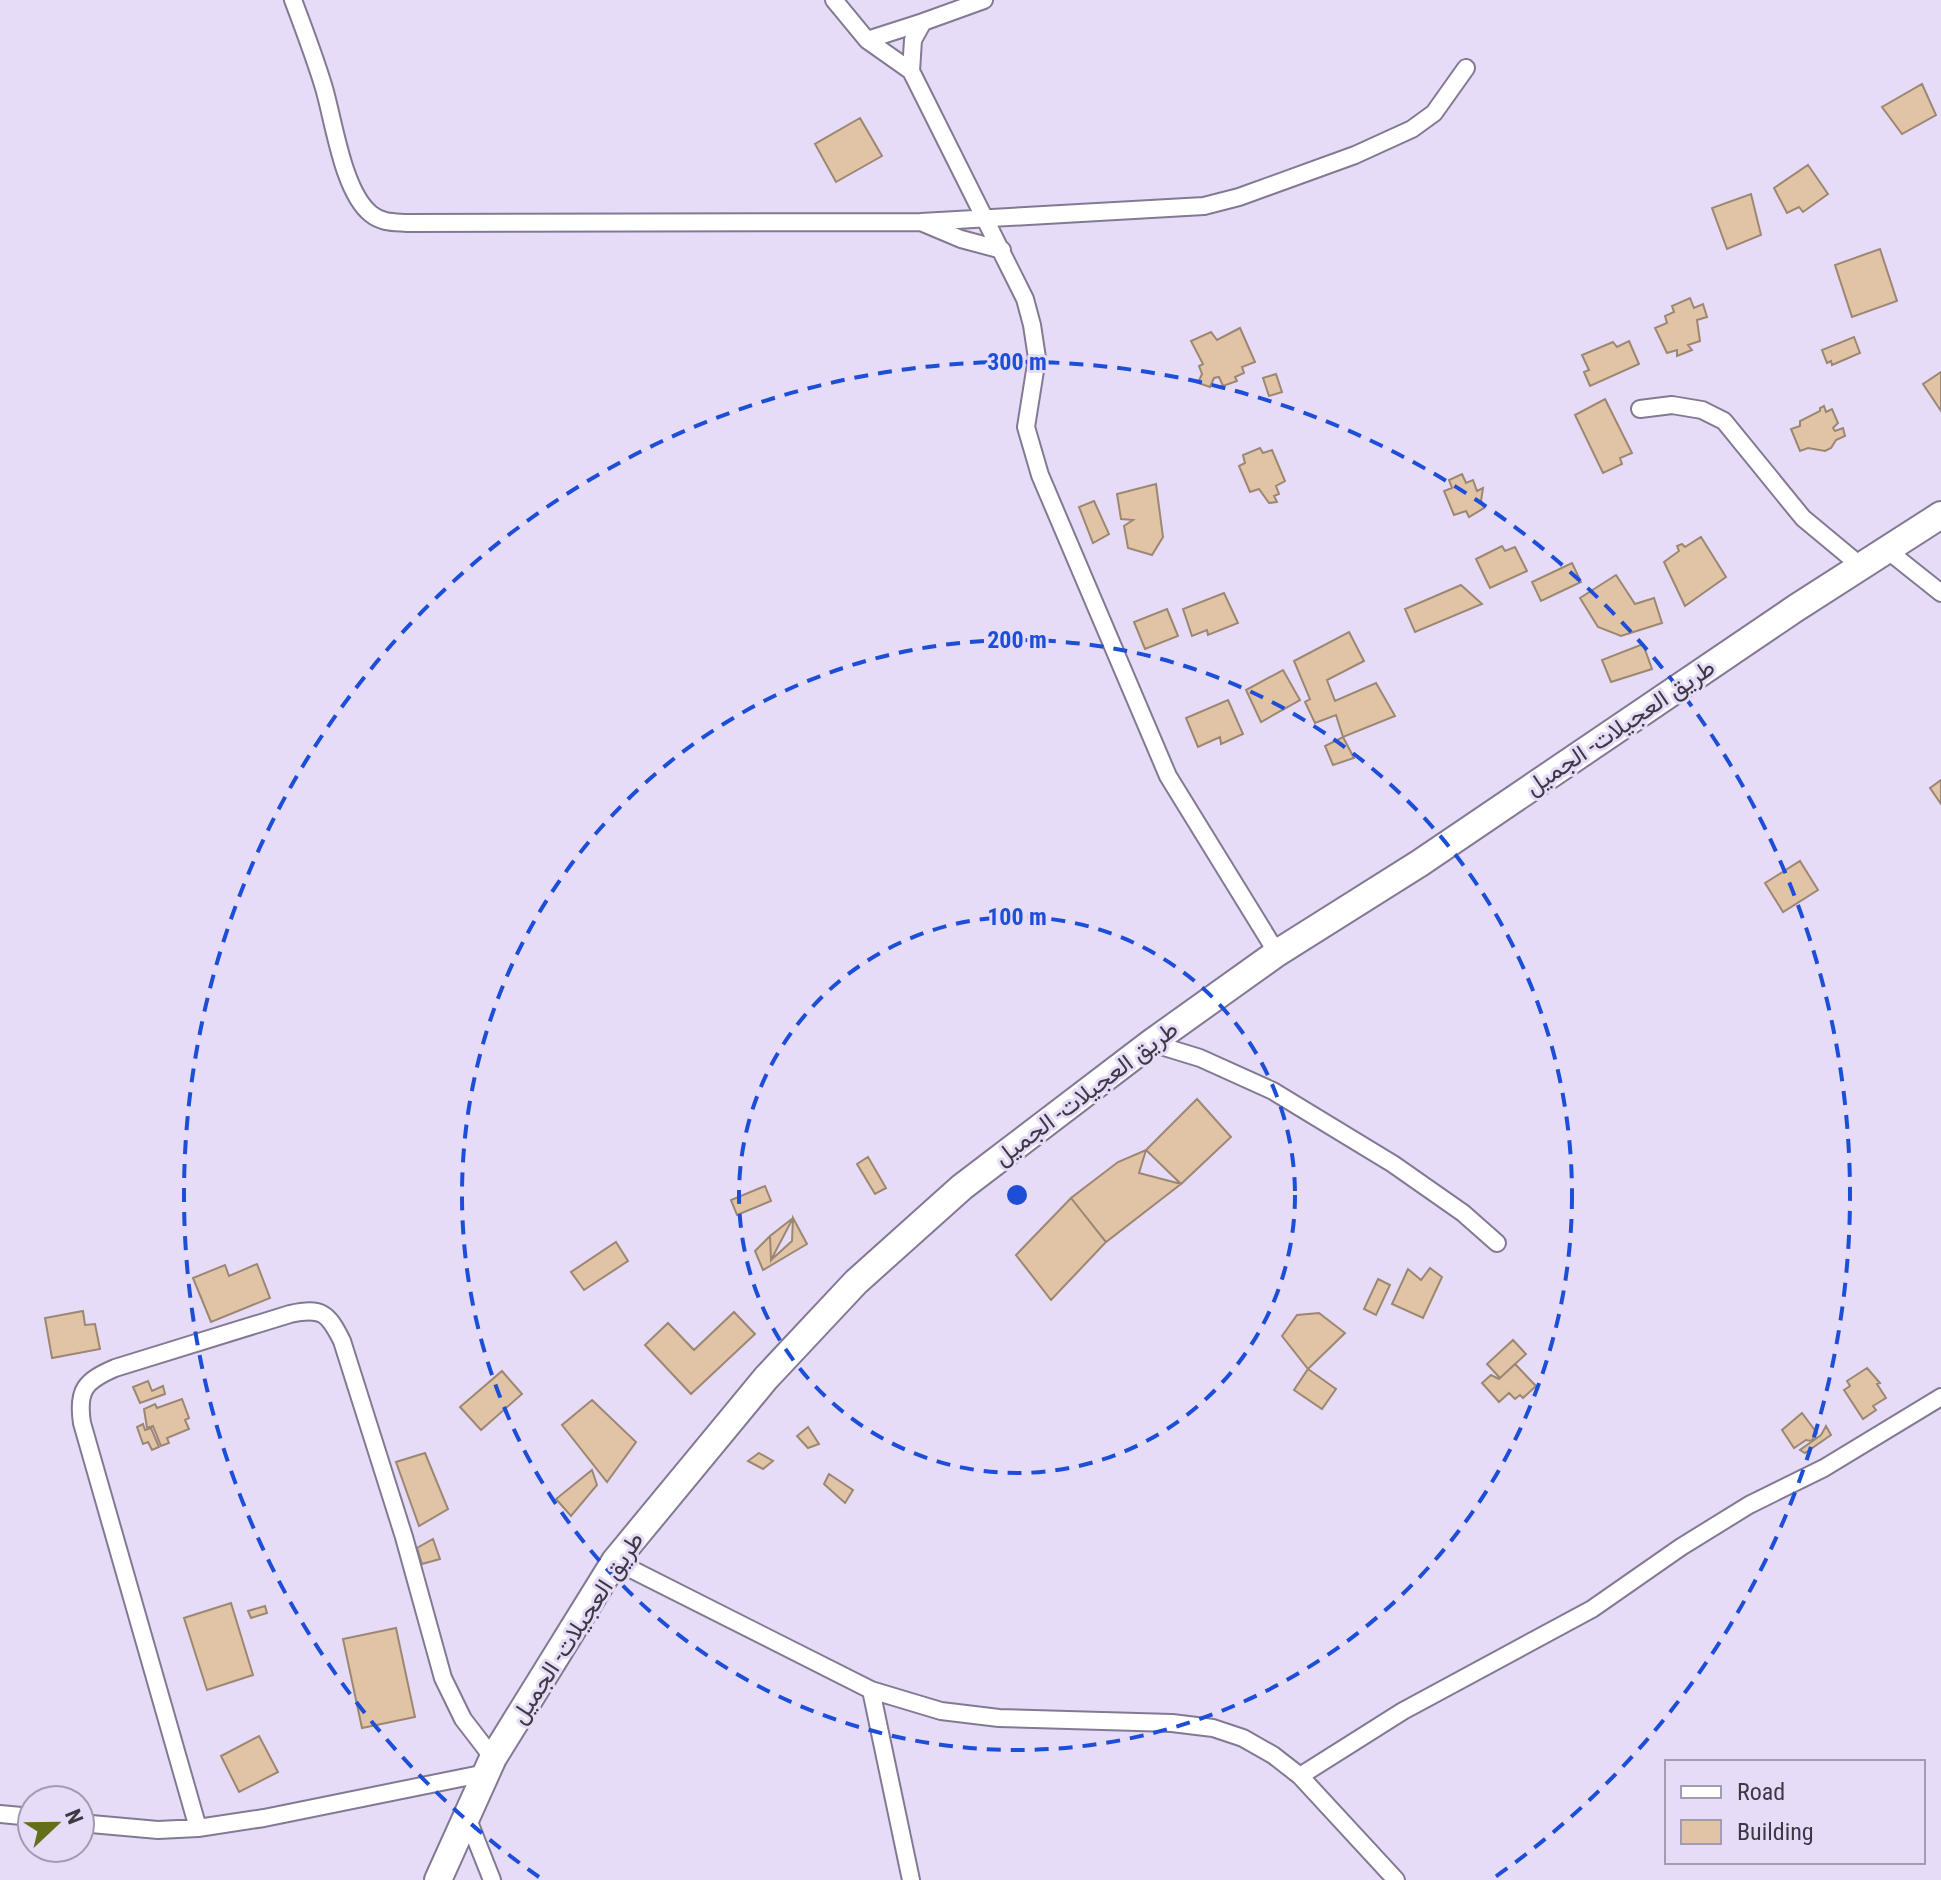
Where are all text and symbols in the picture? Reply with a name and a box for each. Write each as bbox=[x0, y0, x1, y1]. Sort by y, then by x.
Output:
text: 300 m bbox=[987, 348, 1047, 376]
text: 200 m bbox=[987, 626, 1047, 654]
street label: طريق العجيلات- الجميل bbox=[1520, 653, 1721, 802]
text: 100 m bbox=[987, 903, 1047, 931]
street label: طريق العجيلات- الجميل bbox=[989, 1015, 1184, 1172]
centre of rings bbox=[1003, 1181, 1031, 1209]
street label: طريق العجيلات- الجميل bbox=[505, 1527, 650, 1730]
legend bbox=[1665, 1760, 1925, 1864]
text: Road bbox=[1737, 1778, 1785, 1806]
north arrow bbox=[16, 1784, 96, 1864]
text: N bbox=[60, 1806, 88, 1828]
text: Building bbox=[1737, 1818, 1814, 1846]

